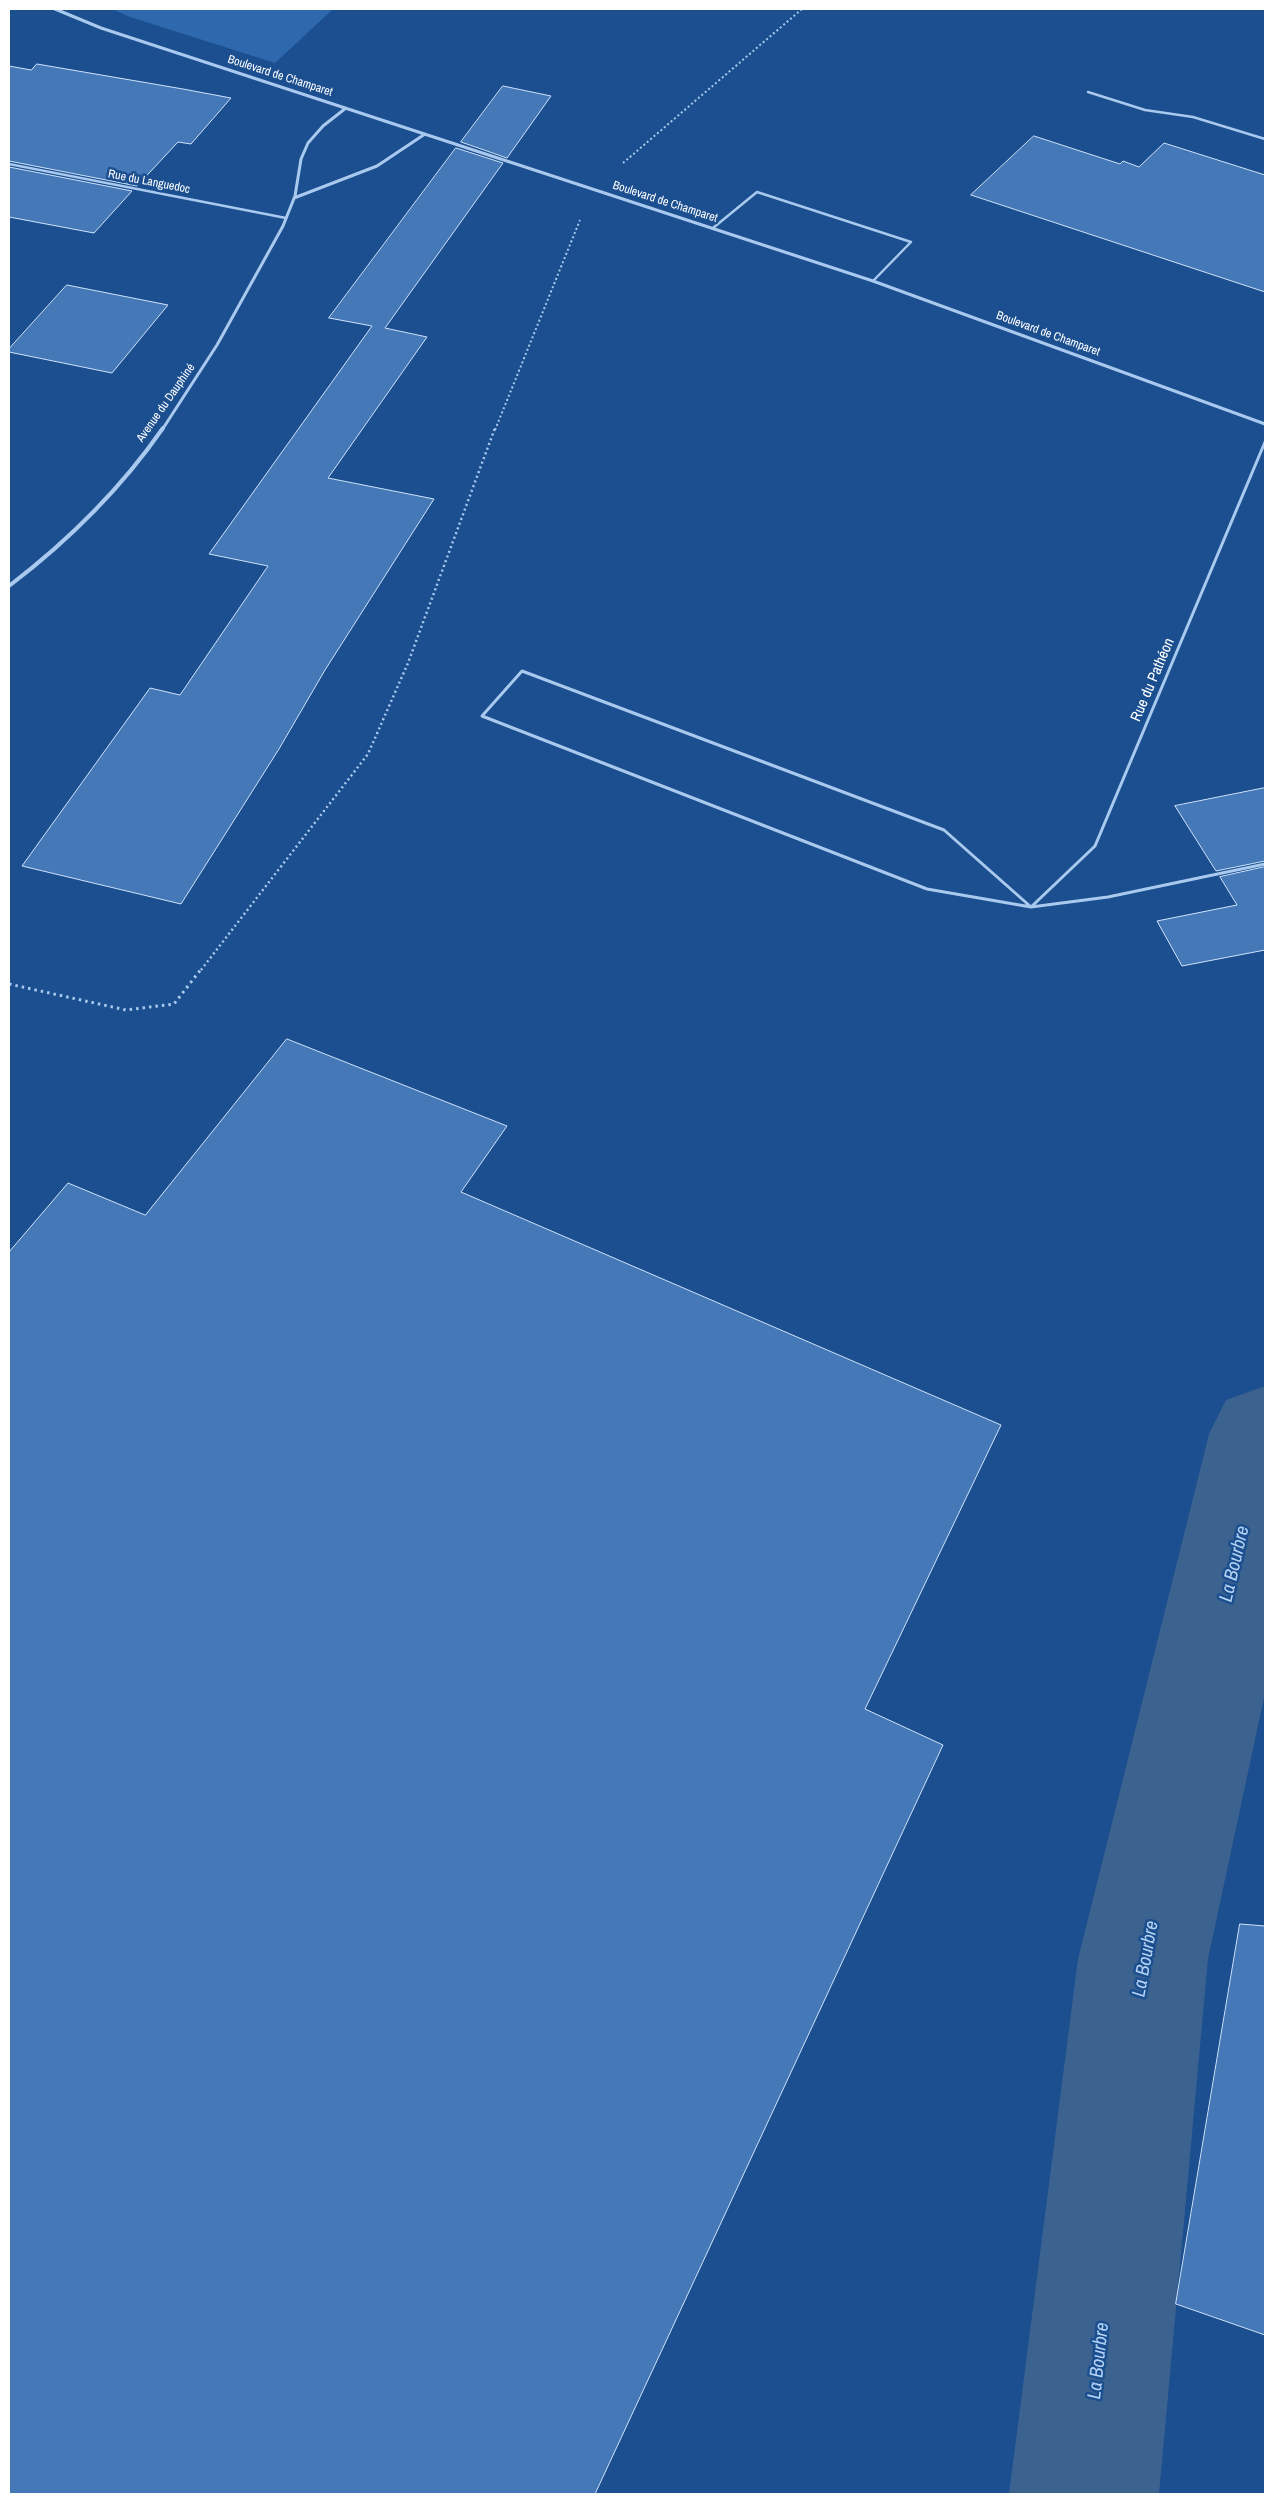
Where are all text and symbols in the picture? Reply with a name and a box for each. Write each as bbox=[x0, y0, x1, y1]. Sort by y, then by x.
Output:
street label: Boulevard de Champaret bbox=[226, 52, 334, 100]
street label: Rue du Languedoc bbox=[107, 167, 191, 197]
street label: Boulevard de Champaret bbox=[611, 178, 719, 226]
street label: Boulevard de Champaret bbox=[994, 309, 1102, 359]
street label: Avenue du Dauphiné bbox=[134, 361, 198, 445]
street label: Rue du Pathéon bbox=[1127, 636, 1179, 724]
water label: La Bourbre bbox=[1215, 1524, 1255, 1604]
water label: La Bourbre bbox=[1128, 1919, 1164, 1999]
water label: La Bourbre bbox=[1084, 2321, 1114, 2401]

